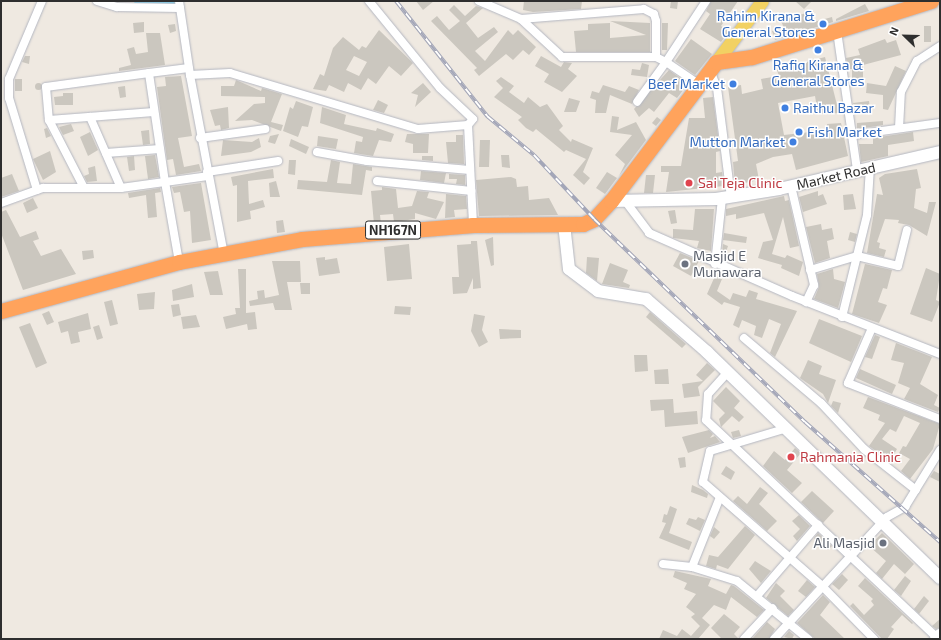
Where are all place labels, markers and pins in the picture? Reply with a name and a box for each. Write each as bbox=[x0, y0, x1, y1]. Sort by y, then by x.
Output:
place label: Rahim Kirana & General Stores bbox=[717, 8, 815, 40]
marker: Rahim Kirana & General Stores bbox=[818, 19, 828, 29]
marker: Rafiq Kirana & General Stores bbox=[813, 45, 823, 55]
place label: Rafiq Kirana & General Stores bbox=[771, 57, 865, 90]
place label: Beef Market bbox=[647, 76, 725, 92]
marker: Beef Market bbox=[728, 79, 738, 89]
place label: Raithu Bazar bbox=[793, 100, 874, 116]
marker: Raithu Bazar bbox=[780, 103, 790, 113]
place label: Fish Market bbox=[807, 124, 882, 140]
marker: Fish Market bbox=[794, 127, 804, 137]
place label: Mutton Market bbox=[690, 134, 785, 150]
marker: Mutton Market bbox=[788, 137, 798, 147]
place label: Sai Teja Clinic bbox=[698, 175, 783, 191]
marker: Sai Teja Clinic bbox=[683, 177, 695, 189]
place label: Masjid E Munawara bbox=[693, 248, 762, 280]
marker: Masjid E Munawara bbox=[680, 259, 690, 269]
place label: Rahmania Clinic bbox=[800, 449, 901, 465]
marker: Rahmania Clinic bbox=[785, 451, 797, 463]
place label: Ali Masjid bbox=[813, 535, 875, 551]
marker: Ali Masjid bbox=[878, 538, 888, 548]

